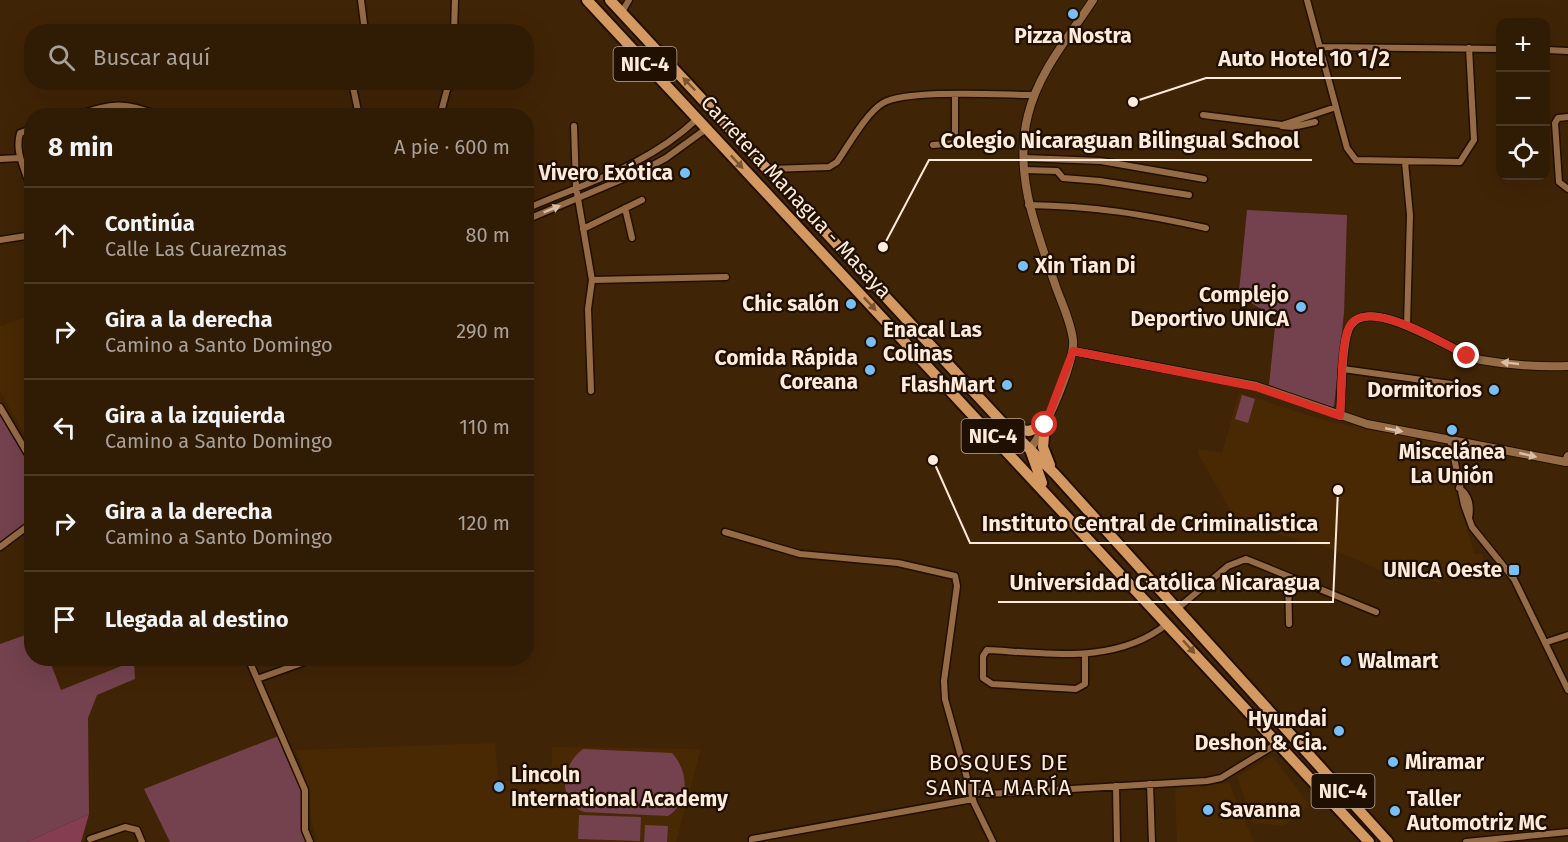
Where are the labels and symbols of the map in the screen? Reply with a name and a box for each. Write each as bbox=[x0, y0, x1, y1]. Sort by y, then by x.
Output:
marker: Pizza Nostra bbox=[1066, 7, 1080, 21]
place label: Pizza Nostra bbox=[1014, 23, 1132, 49]
callout: Auto Hotel 10 1/2 bbox=[1206, 38, 1401, 78]
text: Auto Hotel 10 1/2 bbox=[1217, 45, 1390, 72]
road number: NIC-4 bbox=[614, 47, 676, 81]
one-way arrow bbox=[682, 77, 696, 92]
street label: Carretera Managua - Masaya bbox=[695, 90, 897, 304]
callout: Colegio Nicaraguan Bilingual School bbox=[929, 120, 1312, 160]
text: Colegio Nicaraguan Bilingual School bbox=[941, 127, 1300, 154]
one-way arrow bbox=[729, 154, 743, 168]
place label: Vivero Exótica bbox=[538, 160, 673, 186]
marker: Vivero Exótica bbox=[678, 166, 692, 180]
one-way arrow bbox=[543, 204, 561, 213]
place label: Xin Tian Di bbox=[1034, 253, 1136, 279]
marker: Xin Tian Di bbox=[1016, 259, 1030, 273]
place label: Complejo Deportivo UNICA bbox=[1130, 282, 1290, 332]
place label: Chic salón bbox=[742, 291, 839, 317]
one-way arrow bbox=[863, 296, 877, 311]
marker: Chic salón bbox=[844, 297, 858, 311]
marker: Complejo Deportivo UNICA bbox=[1294, 300, 1308, 314]
place label: Enacal Las Colinas bbox=[883, 317, 982, 367]
marker: Enacal Las Colinas bbox=[864, 335, 878, 349]
route end bbox=[1453, 342, 1479, 368]
place label: Comida Rápida Coreana bbox=[715, 345, 858, 395]
one-way arrow bbox=[1500, 358, 1519, 368]
marker: Comida Rápida Coreana bbox=[863, 363, 877, 377]
place label: FlashMart bbox=[901, 372, 996, 398]
place label: Dormitorios bbox=[1367, 377, 1482, 403]
marker: FlashMart bbox=[1000, 378, 1014, 392]
marker: Dormitorios bbox=[1487, 383, 1501, 397]
route start bbox=[1031, 411, 1057, 437]
road number: NIC-4 bbox=[962, 419, 1024, 453]
marker: Miscelánea La Unión bbox=[1445, 423, 1459, 437]
one-way arrow bbox=[1385, 426, 1404, 435]
place label: Miscelánea La Unión bbox=[1399, 439, 1505, 489]
one-way arrow bbox=[1518, 451, 1537, 460]
callout: Instituto Central de Criminalistica bbox=[970, 503, 1330, 543]
text: Instituto Central de Criminalistica bbox=[982, 510, 1318, 537]
place label: UNICA Oeste bbox=[1383, 557, 1502, 583]
callout: Universidad Católica Nicaragua bbox=[998, 562, 1333, 602]
marker: UNICA Oeste bbox=[1507, 563, 1521, 577]
text: Universidad Católica Nicaragua bbox=[1010, 569, 1320, 596]
one-way arrow bbox=[1182, 639, 1195, 654]
place label: Walmart bbox=[1358, 648, 1439, 674]
marker: Walmart bbox=[1339, 654, 1353, 668]
place label: Hyundai Deshon & Cia. bbox=[1195, 706, 1327, 756]
marker: Hyundai Deshon & Cia. bbox=[1332, 724, 1346, 738]
district label: BOSQUES DE SANTA MARÍA bbox=[926, 749, 1072, 801]
place label: Miramar bbox=[1405, 749, 1485, 775]
marker: Miramar bbox=[1386, 755, 1400, 769]
place label: Lincoln International Academy bbox=[511, 762, 728, 812]
road number: NIC-4 bbox=[1312, 774, 1374, 808]
marker: Lincoln International Academy bbox=[492, 780, 506, 794]
place label: Taller Automotriz MC bbox=[1406, 786, 1547, 836]
place label: Savanna bbox=[1220, 797, 1301, 823]
marker: Savanna bbox=[1201, 803, 1215, 817]
marker: Taller Automotriz MC bbox=[1388, 804, 1402, 818]

